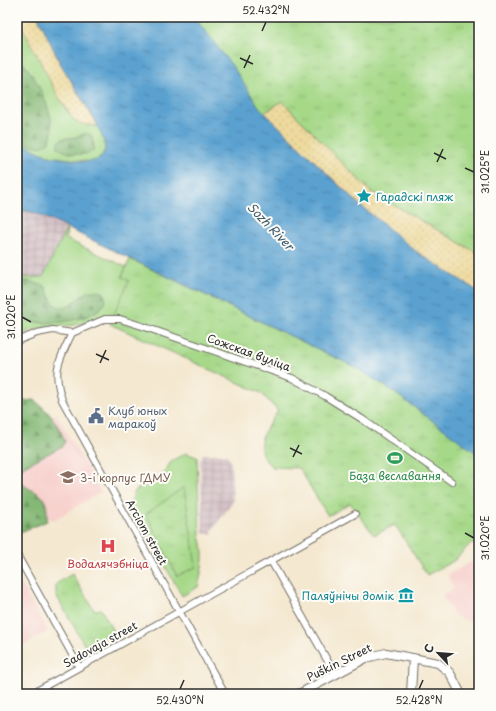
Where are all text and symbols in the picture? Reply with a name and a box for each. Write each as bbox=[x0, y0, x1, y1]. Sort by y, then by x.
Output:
text: 52.432°N bbox=[242, 2, 290, 17]
text: 31.025°E bbox=[477, 150, 492, 194]
place icon: Гарадскі пляж bbox=[355, 187, 373, 205]
place label: Гарадскі пляж bbox=[376, 188, 454, 205]
water label: Sozh River bbox=[244, 198, 299, 255]
text: 31.020°E bbox=[3, 295, 18, 340]
street label: Сожская вуліца bbox=[205, 329, 293, 375]
place label: Клуб юных маракоў bbox=[108, 402, 167, 432]
public building icon: Клуб юных маракоў bbox=[87, 407, 105, 425]
sports icon: База веславання bbox=[386, 449, 404, 467]
place label: База веславання bbox=[349, 467, 441, 484]
school or university icon: 3-і корпус ГДМУ bbox=[59, 468, 77, 486]
place label: 3-і корпус ГДМУ bbox=[80, 469, 171, 486]
street label: Arciom street bbox=[122, 496, 172, 569]
text: 31.020°E bbox=[477, 516, 492, 561]
hospital icon: Водалячэбніца bbox=[99, 537, 117, 555]
place label: Водалячэбніца bbox=[67, 555, 149, 572]
museum icon: Паляўнічы домік bbox=[397, 586, 415, 604]
place label: Паляўнічы домік bbox=[302, 587, 394, 604]
street label: Sadovaja street bbox=[60, 616, 141, 671]
north arrow bbox=[418, 633, 458, 673]
street label: Puškin Street bbox=[304, 639, 375, 685]
text: С bbox=[419, 641, 438, 656]
text: 52.430°N bbox=[156, 692, 204, 707]
text: 52.428°N bbox=[395, 692, 443, 707]

